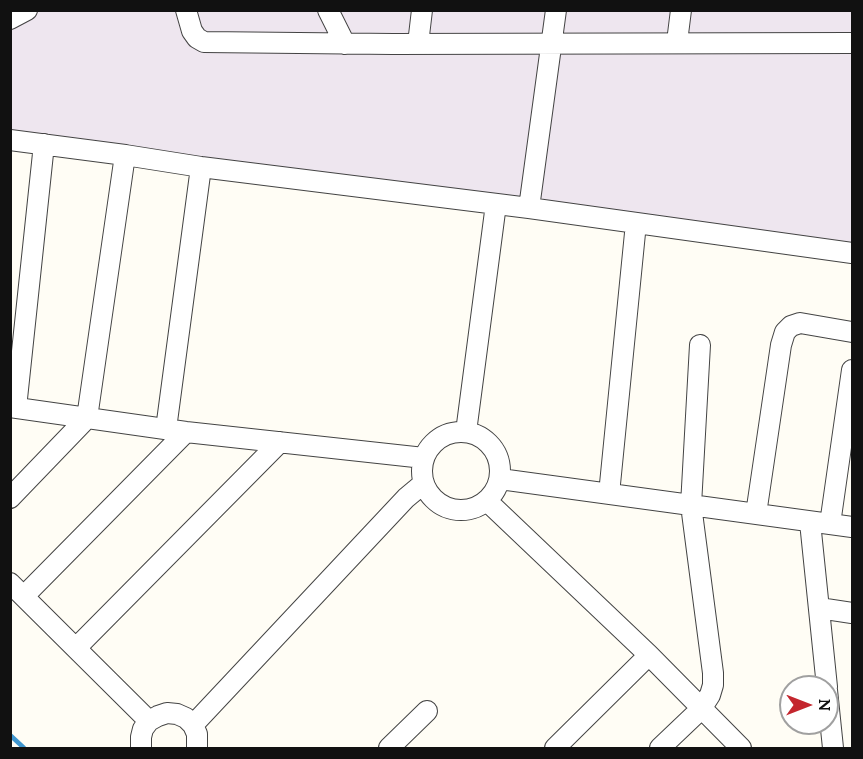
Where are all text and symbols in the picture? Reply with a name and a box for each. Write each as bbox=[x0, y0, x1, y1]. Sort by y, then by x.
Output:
north arrow bbox=[779, 675, 839, 735]
text: N bbox=[815, 699, 835, 711]

